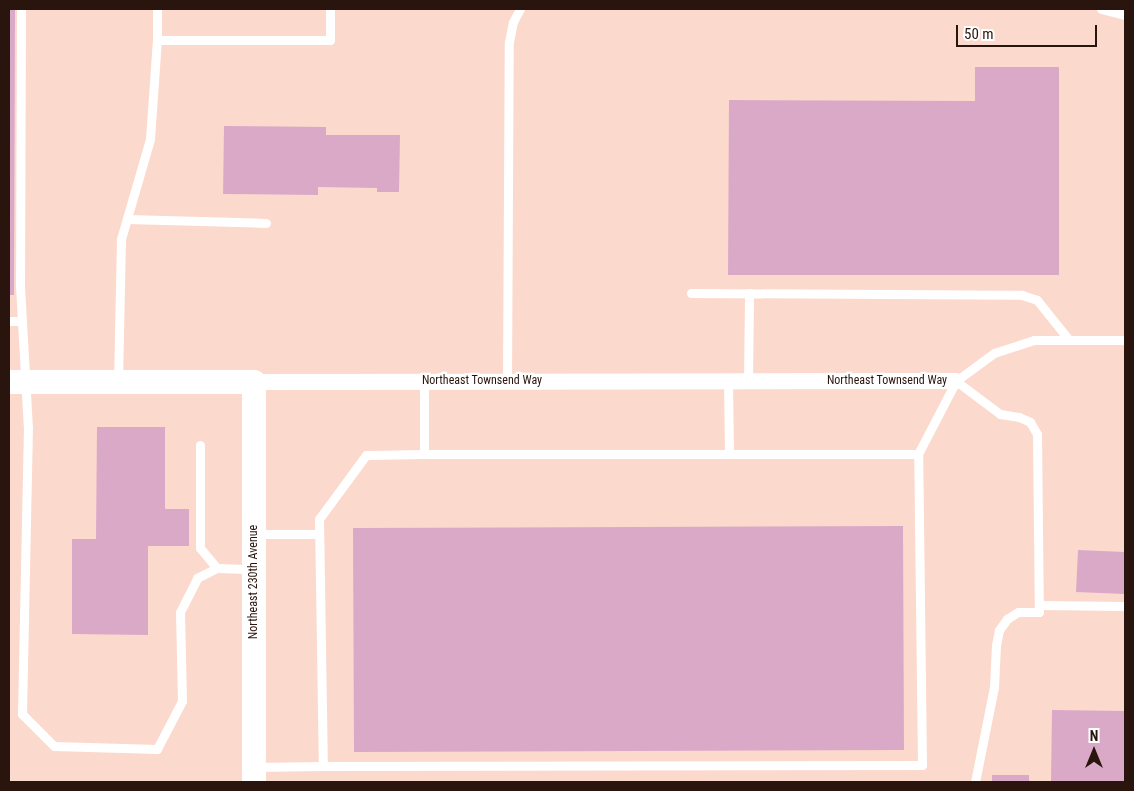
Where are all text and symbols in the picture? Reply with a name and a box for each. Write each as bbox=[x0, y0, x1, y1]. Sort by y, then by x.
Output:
scale bar bbox=[959, 15, 1100, 47]
text: 50 m bbox=[964, 25, 994, 43]
street label: Northeast Townsend Way bbox=[422, 374, 542, 388]
street label: Northeast Townsend Way bbox=[827, 374, 947, 388]
street label: Northeast 230th Avenue bbox=[247, 525, 261, 639]
north arrow bbox=[1069, 726, 1119, 776]
text: N bbox=[1090, 728, 1098, 744]

